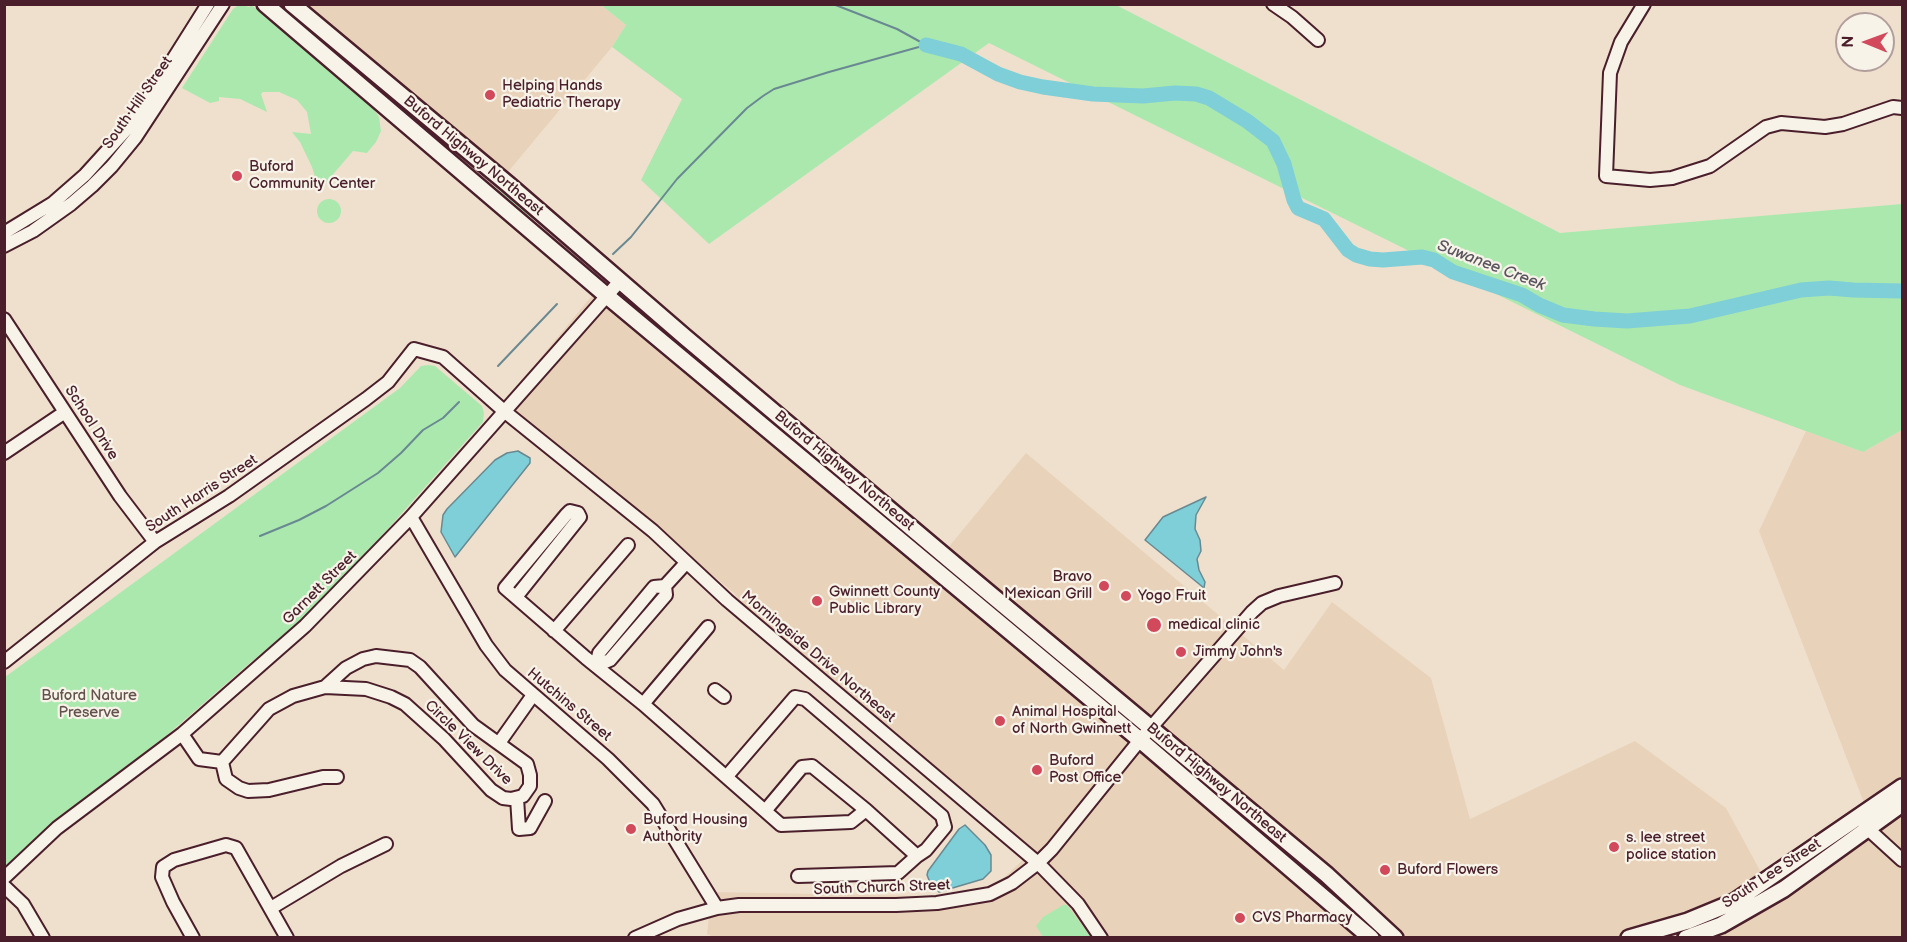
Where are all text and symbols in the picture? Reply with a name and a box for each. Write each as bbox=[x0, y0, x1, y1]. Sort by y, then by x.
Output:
north arrow bbox=[1835, 12, 1895, 72]
text: N bbox=[1839, 36, 1858, 48]
street label: South Hill Street bbox=[99, 53, 177, 153]
place label: Helping Hands Pediatric Therapy bbox=[502, 77, 621, 112]
marker: Helping Hands Pediatric Therapy bbox=[483, 88, 497, 102]
street label: Buford Highway Northeast bbox=[399, 92, 547, 220]
place label: Buford Community Center bbox=[249, 158, 375, 193]
marker: Buford Community Center bbox=[230, 169, 244, 183]
water label: Suwanee Creek bbox=[1434, 237, 1548, 295]
street label: School Drive bbox=[60, 382, 122, 464]
street label: Buford Highway Northeast bbox=[770, 407, 918, 535]
street label: South Harris Street bbox=[143, 451, 261, 537]
street label: Garnett Street bbox=[279, 547, 361, 629]
place label: Bravo Mexican Grill bbox=[1004, 568, 1092, 603]
marker: Bravo Mexican Grill bbox=[1097, 579, 1111, 593]
place label: Gwinnett County Public Library bbox=[829, 583, 940, 618]
street label: Morningside Drive Northeast bbox=[737, 587, 899, 727]
place label: Yogo Fruit bbox=[1138, 587, 1206, 605]
marker: Yogo Fruit bbox=[1119, 589, 1133, 603]
marker: Gwinnett County Public Library bbox=[810, 594, 824, 608]
marker: medical clinic bbox=[1145, 616, 1163, 634]
place label: medical clinic bbox=[1168, 616, 1260, 634]
place label: Jimmy John's bbox=[1193, 643, 1283, 661]
marker: Jimmy John's bbox=[1174, 645, 1188, 659]
street label: Hutchins Street bbox=[523, 665, 615, 745]
park label: Buford Nature Preserve bbox=[41, 687, 137, 722]
street label: Circle View Drive bbox=[421, 697, 515, 789]
place label: Animal Hospital of North Gwinnett bbox=[1012, 703, 1131, 738]
marker: Animal Hospital of North Gwinnett bbox=[993, 714, 1007, 728]
street label: Buford Highway Northeast bbox=[1142, 719, 1290, 847]
place label: Buford Post Office bbox=[1049, 752, 1121, 787]
marker: Buford Post Office bbox=[1030, 763, 1044, 777]
place label: Buford Housing Authority bbox=[643, 811, 748, 846]
marker: Buford Housing Authority bbox=[624, 822, 638, 836]
place label: s. lee street police station bbox=[1626, 829, 1716, 864]
street label: South Lee Street bbox=[1719, 835, 1825, 913]
marker: s. lee street police station bbox=[1607, 840, 1621, 854]
place label: Buford Flowers bbox=[1397, 861, 1498, 879]
marker: Buford Flowers bbox=[1378, 863, 1392, 877]
street label: South Church Street bbox=[813, 877, 951, 899]
place label: CVS Pharmacy bbox=[1252, 909, 1352, 927]
marker: CVS Pharmacy bbox=[1233, 911, 1247, 925]

